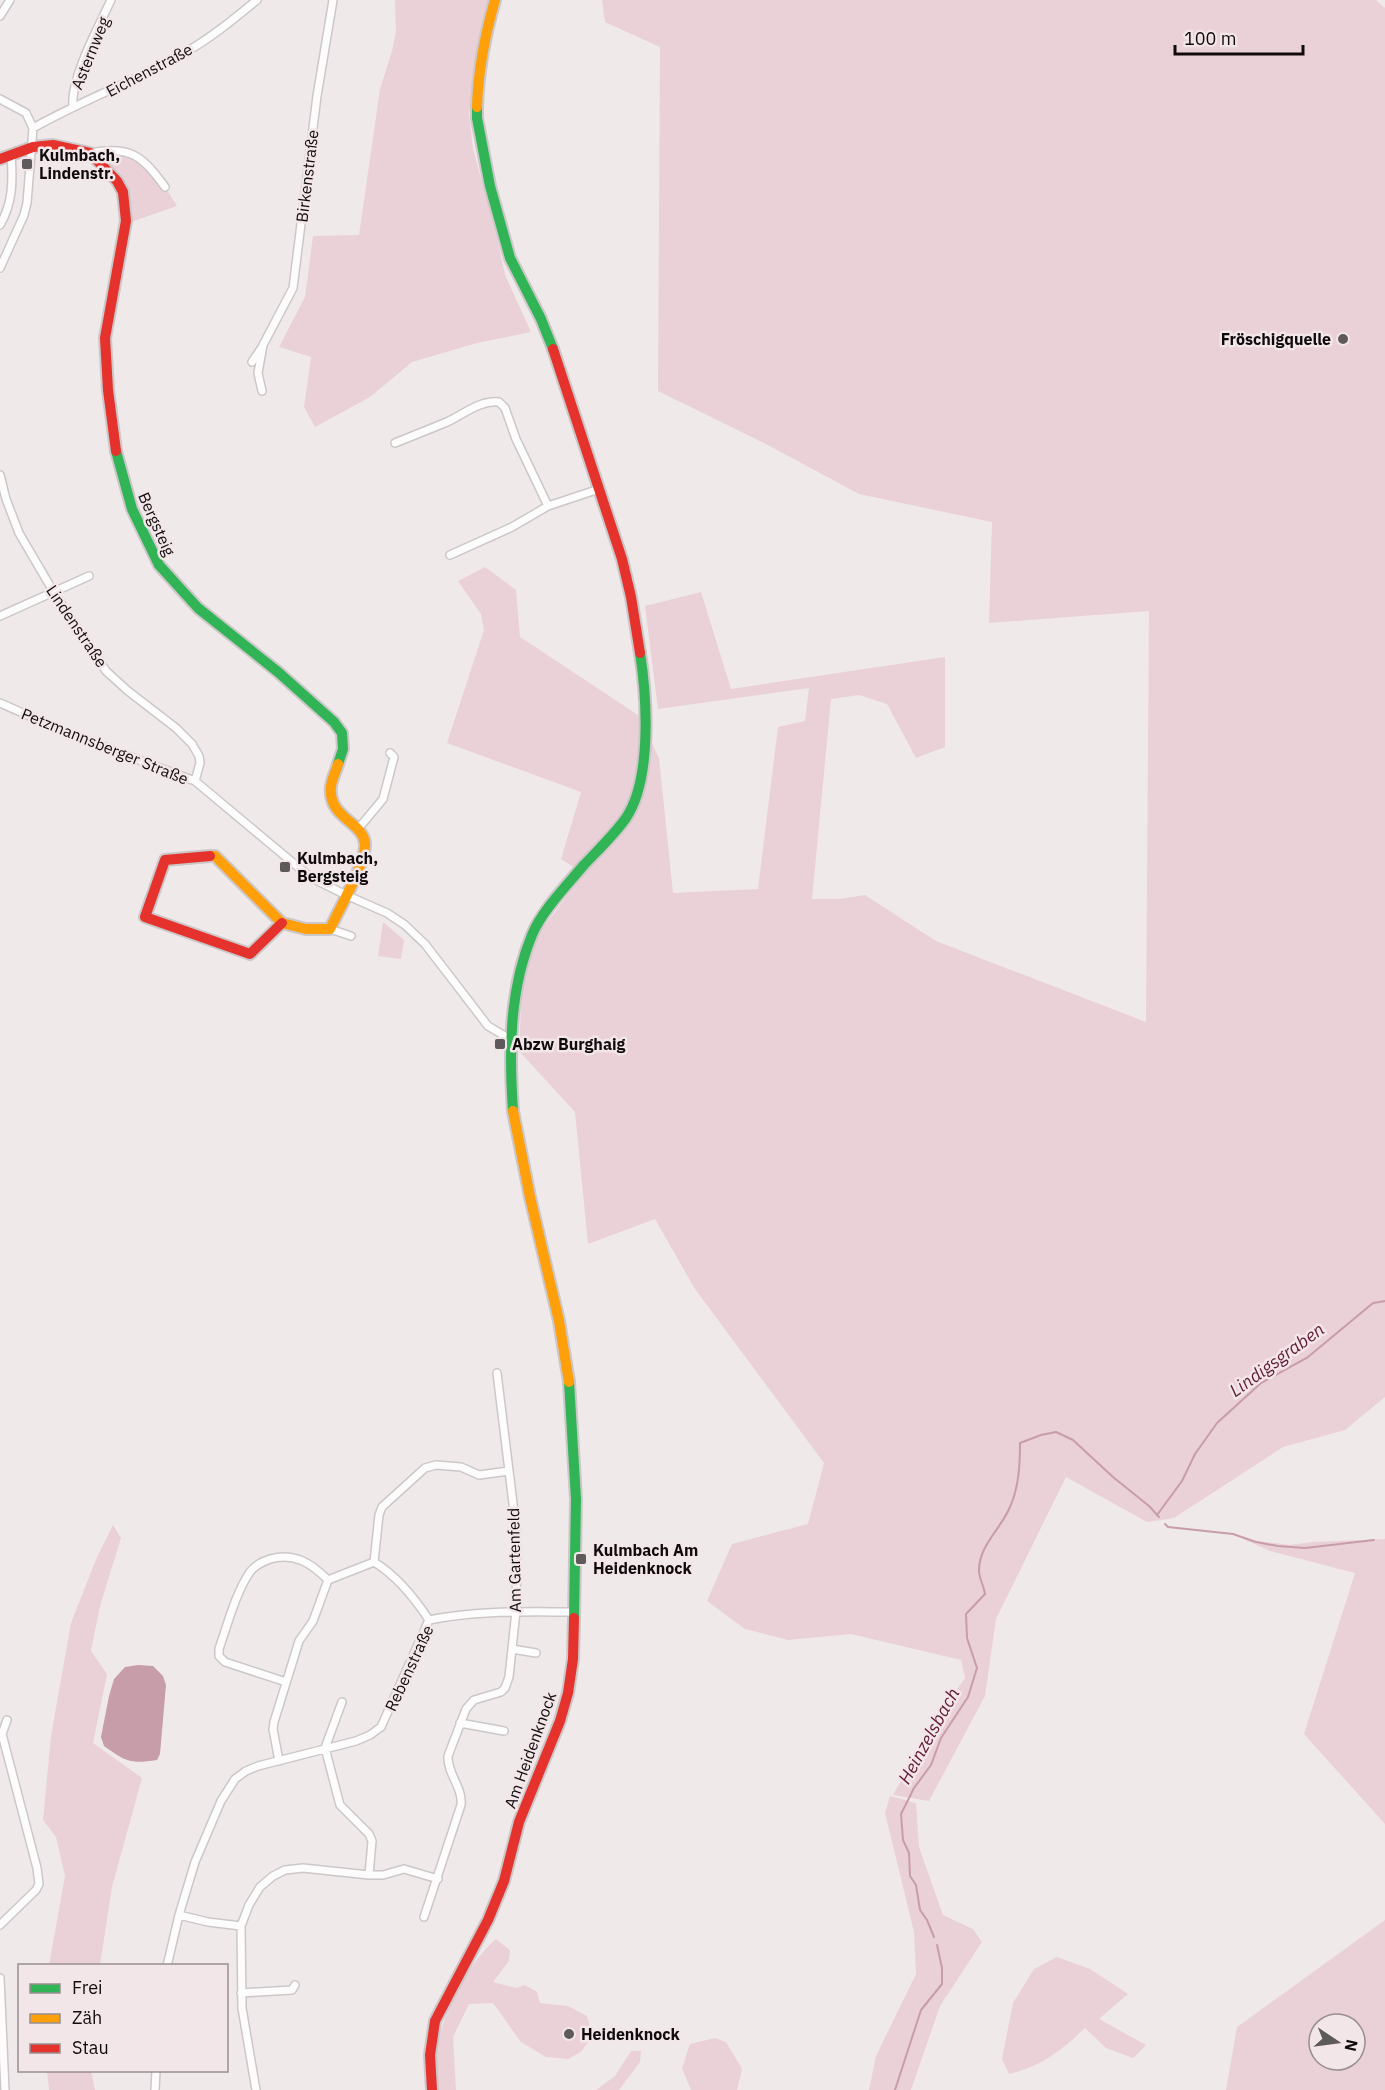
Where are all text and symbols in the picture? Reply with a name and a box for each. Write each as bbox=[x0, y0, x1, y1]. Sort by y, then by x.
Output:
street label: Asternweg bbox=[66, 13, 114, 92]
scale bar bbox=[1175, 18, 1302, 56]
text: 100 m bbox=[1184, 27, 1236, 50]
street label: Eichenstraße bbox=[102, 39, 196, 101]
street label: Birkenstraße bbox=[291, 128, 323, 223]
place label: Kulmbach, Lindenstr. bbox=[39, 145, 120, 183]
marker: Kulmbach, Lindenstr. bbox=[20, 157, 34, 171]
place label: Fröschigquelle bbox=[1221, 329, 1331, 349]
marker: Fröschigquelle bbox=[1336, 332, 1350, 346]
street label: Bergsteig bbox=[134, 489, 180, 559]
street label: Lindenstraße bbox=[42, 581, 112, 671]
street label: Petzmannsberger Straße bbox=[19, 703, 192, 789]
place label: Kulmbach, Bergsteig bbox=[297, 848, 378, 886]
marker: Kulmbach, Bergsteig bbox=[278, 860, 292, 874]
place label: Abzw Burghaig bbox=[512, 1034, 626, 1054]
marker: Abzw Burghaig bbox=[493, 1037, 507, 1051]
water label: Lindigsgraben bbox=[1225, 1317, 1329, 1402]
street label: Am Gartenfeld bbox=[503, 1508, 525, 1612]
place label: Kulmbach Am Heidenknock bbox=[593, 1540, 698, 1578]
marker: Kulmbach Am Heidenknock bbox=[574, 1552, 588, 1566]
street label: Rebenstraße bbox=[380, 1622, 438, 1714]
water label: Heinzelsbach bbox=[893, 1684, 964, 1788]
street label: Am Heidenknock bbox=[500, 1689, 560, 1811]
legend bbox=[18, 1964, 228, 2072]
text: Frei bbox=[72, 1976, 103, 1999]
text: Zäh bbox=[72, 2006, 102, 2029]
north arrow bbox=[1307, 2012, 1367, 2072]
place label: Heidenknock bbox=[581, 2024, 680, 2044]
marker: Heidenknock bbox=[562, 2027, 576, 2041]
text: Stau bbox=[72, 2036, 109, 2059]
text: N bbox=[1341, 2037, 1363, 2053]

